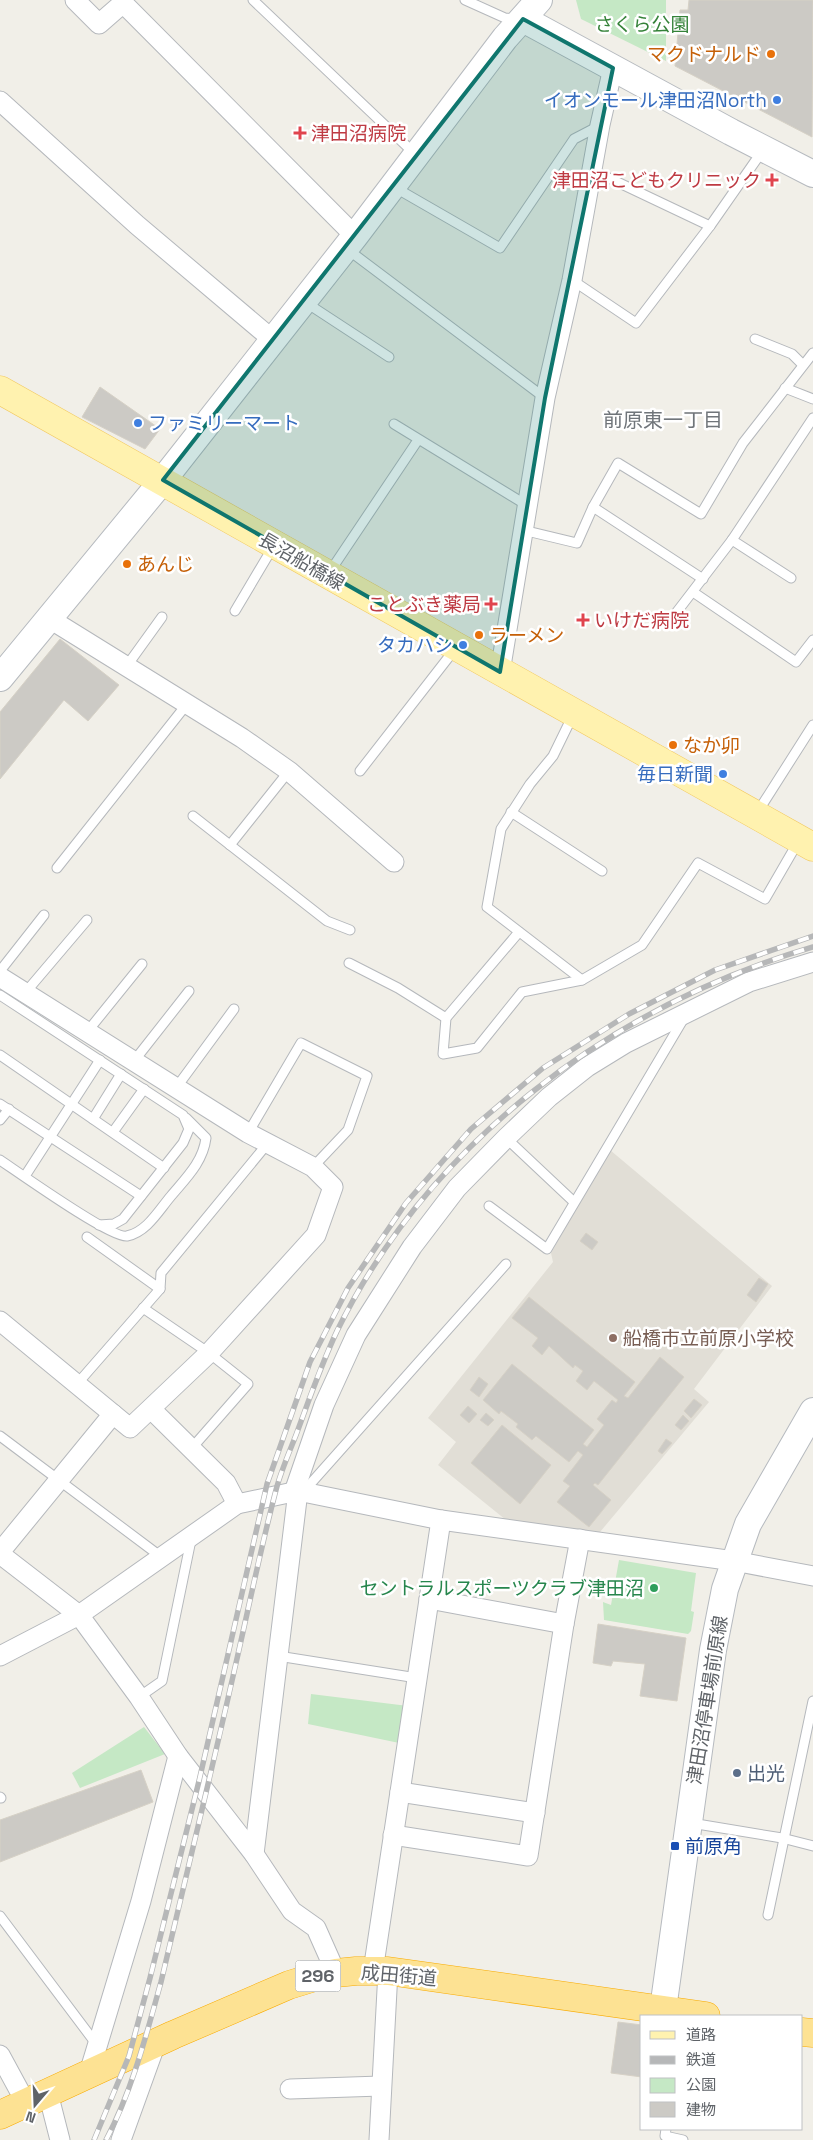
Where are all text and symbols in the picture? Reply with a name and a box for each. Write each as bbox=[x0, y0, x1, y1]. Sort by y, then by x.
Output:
park label: さくら公園 bbox=[594, 12, 690, 37]
place label: マクドナルド bbox=[647, 42, 761, 67]
marker: マクドナルド bbox=[765, 48, 777, 60]
place label: イオンモール津田沼North bbox=[544, 88, 767, 113]
marker: イオンモール津田沼North bbox=[771, 94, 783, 106]
place label: 津田沼病院 bbox=[311, 121, 406, 146]
marker: 津田沼病院 bbox=[293, 126, 307, 140]
place label: 津田沼こどもクリニック bbox=[552, 168, 761, 193]
marker: 津田沼こどもクリニック bbox=[765, 173, 779, 187]
district label: 前原東一丁目 bbox=[603, 407, 723, 433]
place label: ファミリーマート bbox=[148, 411, 300, 436]
marker: ファミリーマート bbox=[132, 417, 144, 429]
street label: 長沼船橋線 bbox=[254, 527, 349, 596]
place label: あんじ bbox=[137, 552, 194, 577]
marker: あんじ bbox=[121, 558, 133, 570]
place label: ことぶき薬局 bbox=[367, 592, 481, 617]
marker: ことぶき薬局 bbox=[485, 598, 497, 610]
place label: いけだ病院 bbox=[594, 608, 689, 633]
marker: いけだ病院 bbox=[576, 613, 590, 627]
place label: ラーメン bbox=[489, 623, 564, 648]
marker: ラーメン bbox=[473, 629, 485, 641]
place label: タカハシ bbox=[377, 633, 453, 658]
marker: タカハシ bbox=[457, 639, 469, 651]
place label: なか卯 bbox=[683, 733, 740, 758]
marker: なか卯 bbox=[667, 739, 679, 751]
place label: 毎日新聞 bbox=[637, 762, 713, 787]
marker: 毎日新聞 bbox=[717, 768, 729, 780]
place label: 船橋市立前原小学校 bbox=[623, 1326, 794, 1351]
marker: 船橋市立前原小学校 bbox=[607, 1332, 619, 1344]
place label: セントラルスポーツクラブ津田沼 bbox=[359, 1576, 644, 1601]
marker: セントラルスポーツクラブ津田沼 bbox=[648, 1582, 660, 1594]
street label: 津田沼停車場前原線 bbox=[682, 1614, 733, 1786]
place label: 出光 bbox=[747, 1761, 785, 1786]
marker: 出光 bbox=[731, 1767, 743, 1779]
place label: 前原角 bbox=[685, 1834, 742, 1859]
marker: 前原角 bbox=[669, 1840, 681, 1852]
road number: 296 bbox=[296, 1960, 340, 1992]
street label: 成田街道 bbox=[360, 1960, 438, 1991]
legend bbox=[640, 2015, 803, 2130]
text: 道路 bbox=[686, 2025, 716, 2044]
text: 鉄道 bbox=[686, 2050, 716, 2069]
text: 公園 bbox=[686, 2075, 716, 2094]
north arrow bbox=[10, 2080, 60, 2130]
text: 建物 bbox=[686, 2100, 716, 2119]
text: N bbox=[23, 2107, 38, 2127]

